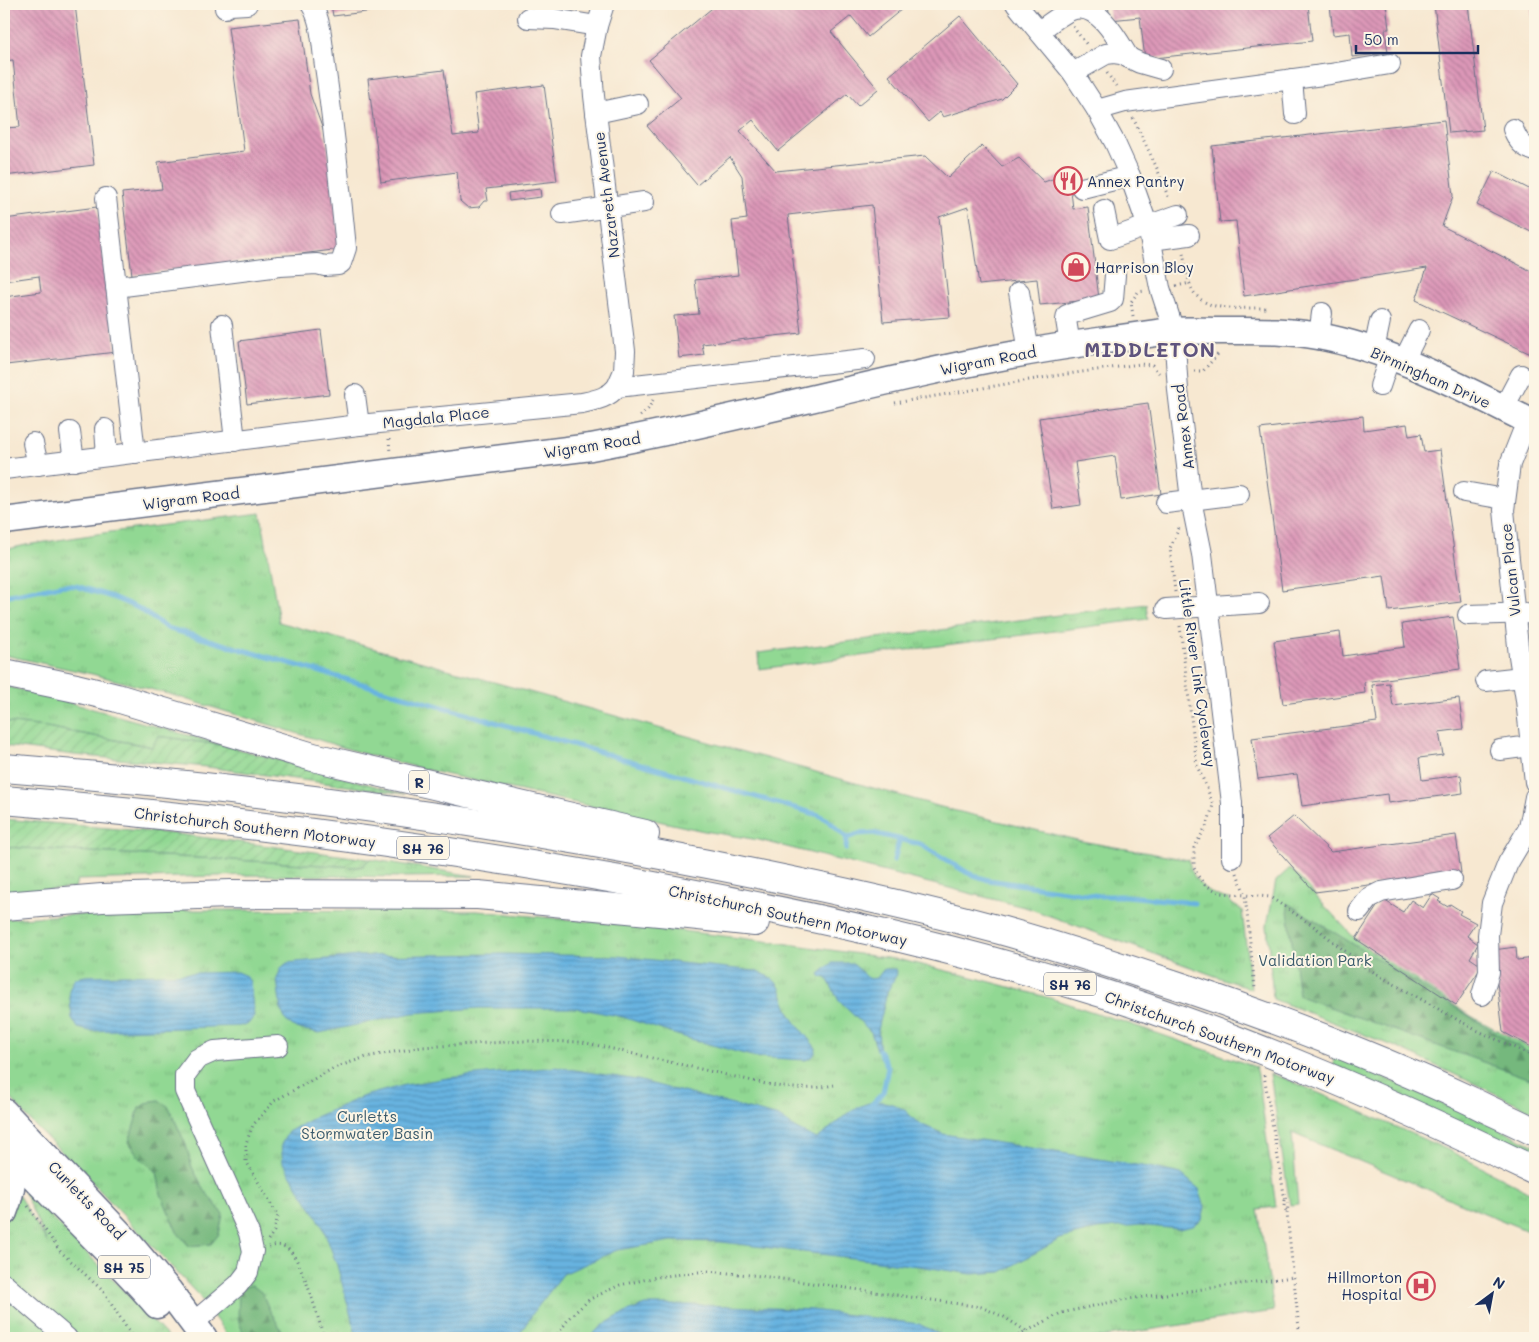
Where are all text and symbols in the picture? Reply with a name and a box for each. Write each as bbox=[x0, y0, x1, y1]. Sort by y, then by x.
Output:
scale bar bbox=[1356, 22, 1479, 54]
text: 50 m bbox=[1364, 29, 1399, 49]
street label: Nazareth Avenue bbox=[588, 131, 624, 259]
restaurant icon: Annex Pantry bbox=[1053, 166, 1083, 196]
place label: Annex Pantry bbox=[1087, 171, 1185, 191]
shop icon: Harrison Bloy bbox=[1061, 252, 1091, 282]
place label: Harrison Bloy bbox=[1095, 257, 1194, 277]
district label: MIDDLETON bbox=[1084, 336, 1216, 362]
street label: Wigram Road bbox=[938, 341, 1038, 379]
street label: Birmingham Drive bbox=[1368, 342, 1494, 412]
street label: Annex Road bbox=[1168, 383, 1198, 471]
street label: Magdala Place bbox=[382, 401, 490, 433]
street label: Wigram Road bbox=[542, 427, 642, 463]
street label: Wigram Road bbox=[141, 482, 241, 514]
street label: Vulcan Place bbox=[1495, 523, 1525, 617]
street label: Little River Link Cycleway bbox=[1175, 577, 1221, 769]
road number: R bbox=[409, 770, 429, 794]
street label: Christchurch Southern Motorway bbox=[133, 802, 377, 852]
road number: SH 76 bbox=[397, 836, 449, 860]
street label: Christchurch Southern Motorway bbox=[667, 880, 909, 950]
park label: Validation Park bbox=[1258, 950, 1372, 970]
road number: SH 76 bbox=[1044, 972, 1096, 996]
street label: Christchurch Southern Motorway bbox=[1102, 986, 1338, 1088]
park label: Curletts Stormwater Basin bbox=[301, 1106, 433, 1143]
street label: Curletts Road bbox=[44, 1156, 130, 1244]
road number: SH 75 bbox=[98, 1256, 150, 1278]
place label: Hillmorton Hospital bbox=[1327, 1267, 1402, 1304]
north arrow bbox=[1466, 1270, 1516, 1320]
hospital icon: Hillmorton Hospital bbox=[1406, 1271, 1436, 1301]
text: N bbox=[1490, 1272, 1509, 1293]

